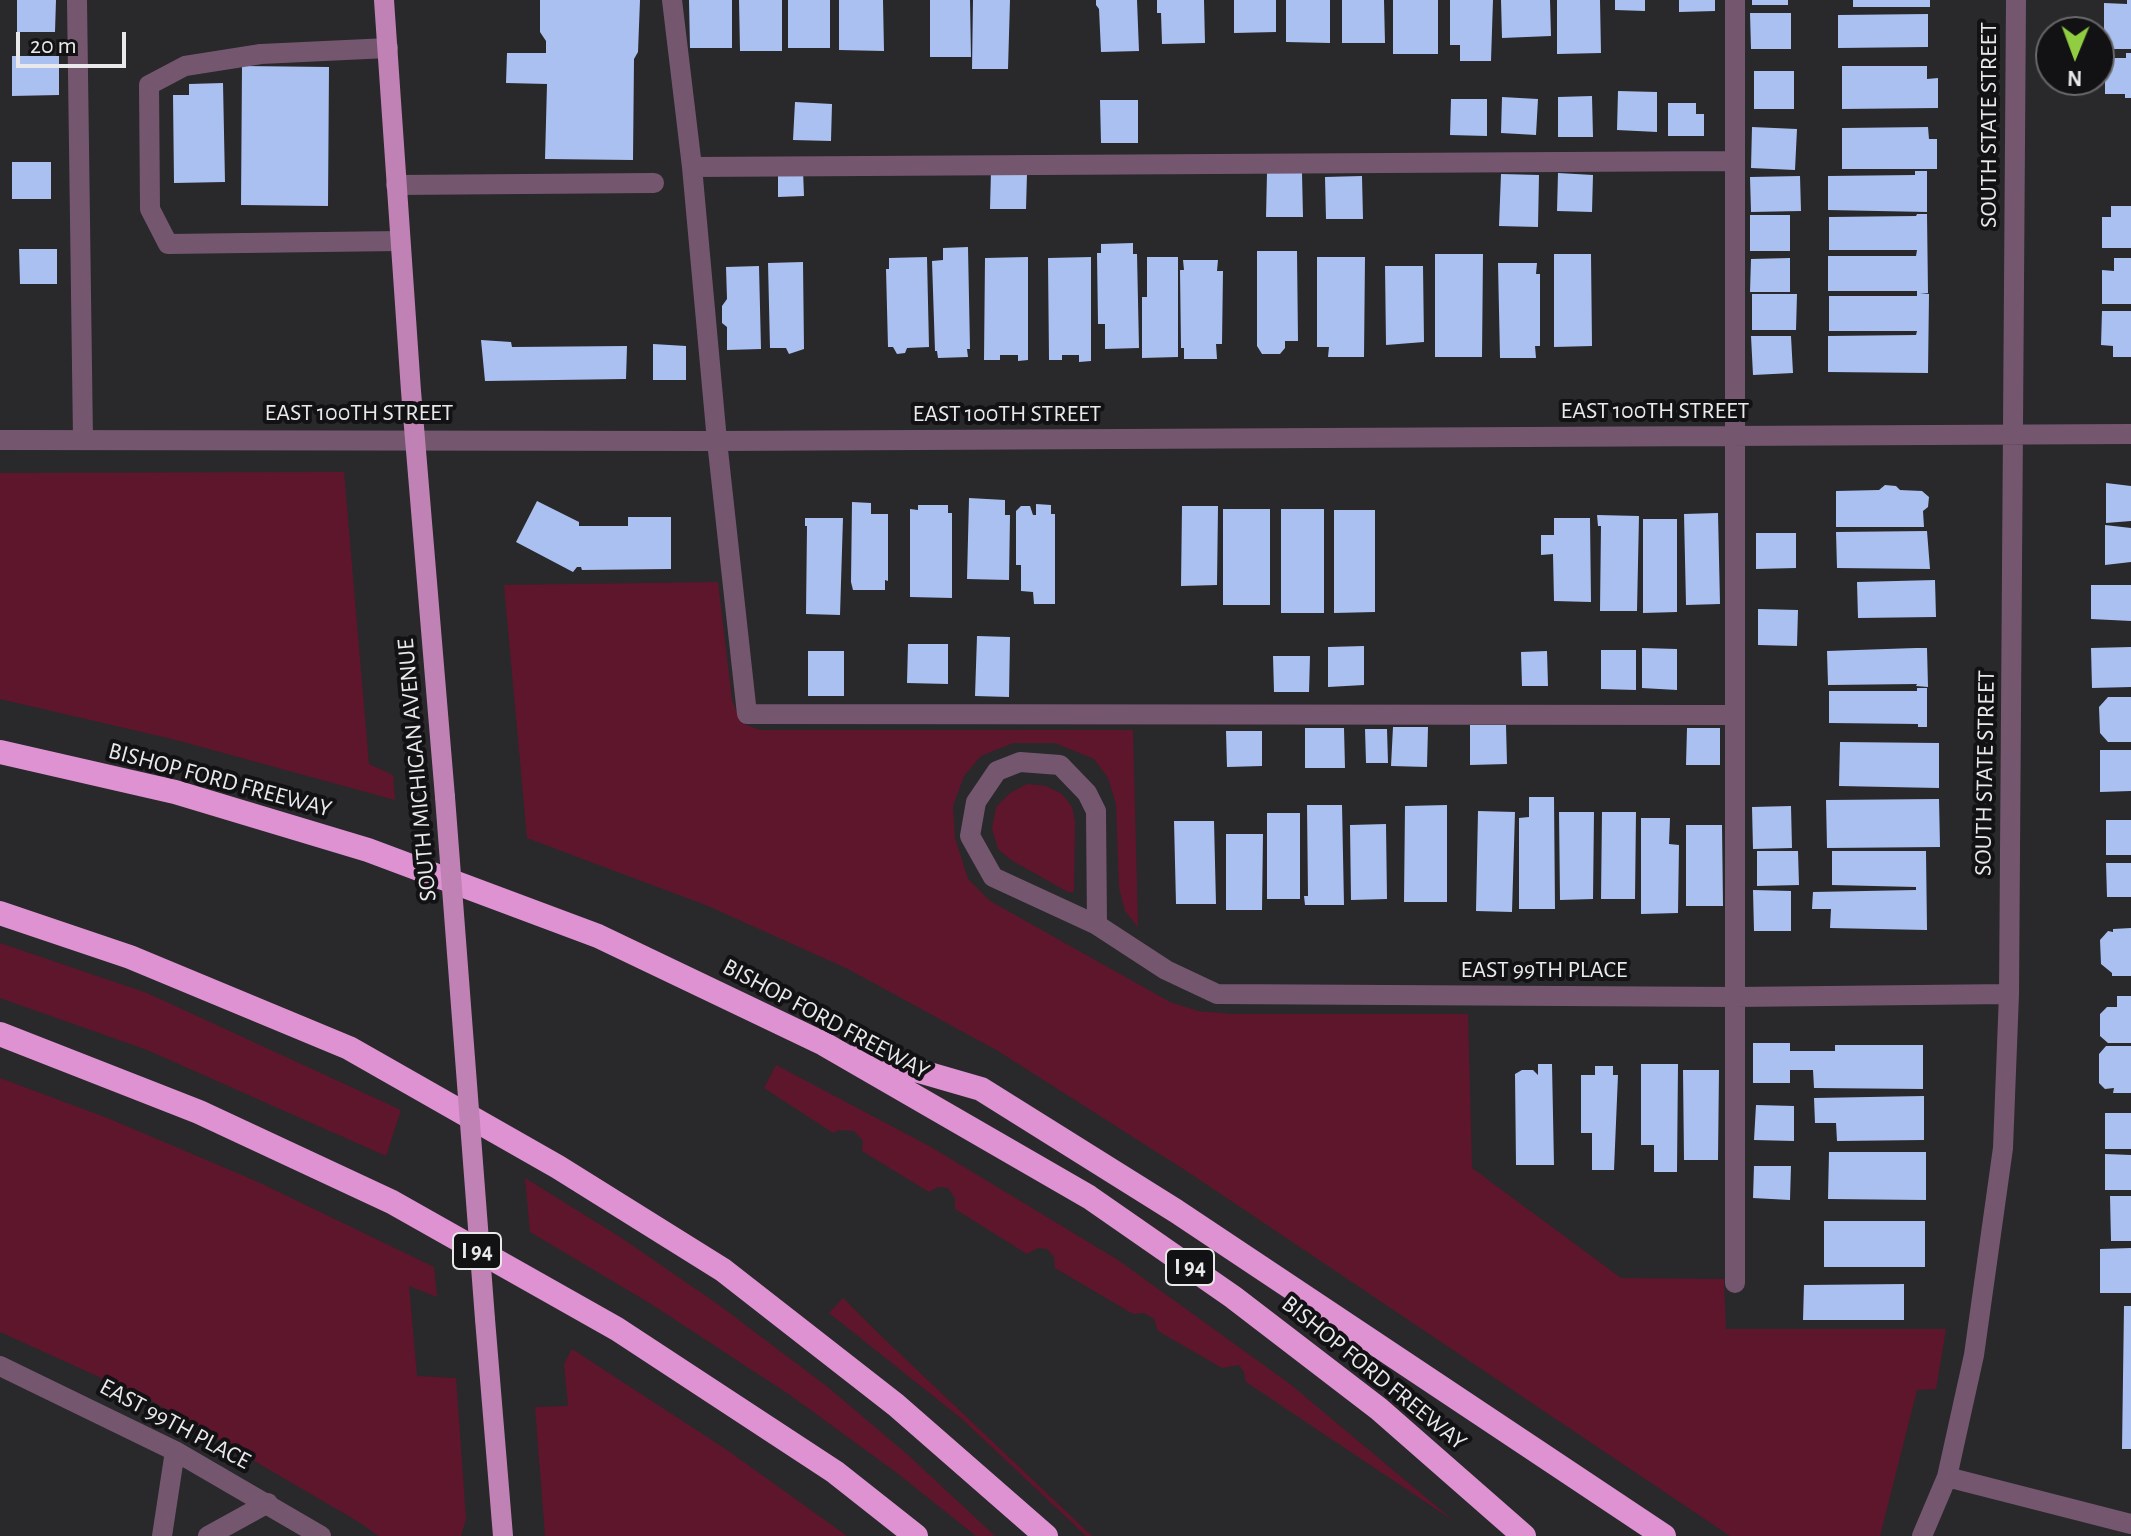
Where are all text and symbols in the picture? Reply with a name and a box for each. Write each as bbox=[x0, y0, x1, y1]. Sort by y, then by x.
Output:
scale bar bbox=[20, 16, 130, 66]
north arrow bbox=[2035, 16, 2115, 96]
street label: SOUTH STATE STREET bbox=[1975, 22, 2003, 228]
text: 20 m bbox=[30, 34, 77, 58]
text: N bbox=[2067, 67, 2082, 89]
street label: EAST 100TH STREET bbox=[1561, 397, 1749, 425]
street label: EAST 100TH STREET bbox=[265, 399, 453, 427]
street label: EAST 100TH STREET bbox=[913, 400, 1101, 428]
street label: SOUTH MICHIGAN AVENUE bbox=[391, 637, 443, 903]
street label: SOUTH STATE STREET bbox=[1969, 670, 2001, 876]
street label: BISHOP FORD FREEWAY bbox=[105, 736, 335, 824]
street label: BISHOP FORD FREEWAY bbox=[718, 952, 934, 1086]
street label: EAST 99TH PLACE bbox=[1461, 956, 1627, 984]
road number: I 94 bbox=[453, 1233, 501, 1269]
road number: I 94 bbox=[1166, 1249, 1214, 1285]
street label: BISHOP FORD FREEWAY bbox=[1276, 1289, 1472, 1457]
street label: EAST 99TH PLACE bbox=[95, 1372, 255, 1476]

